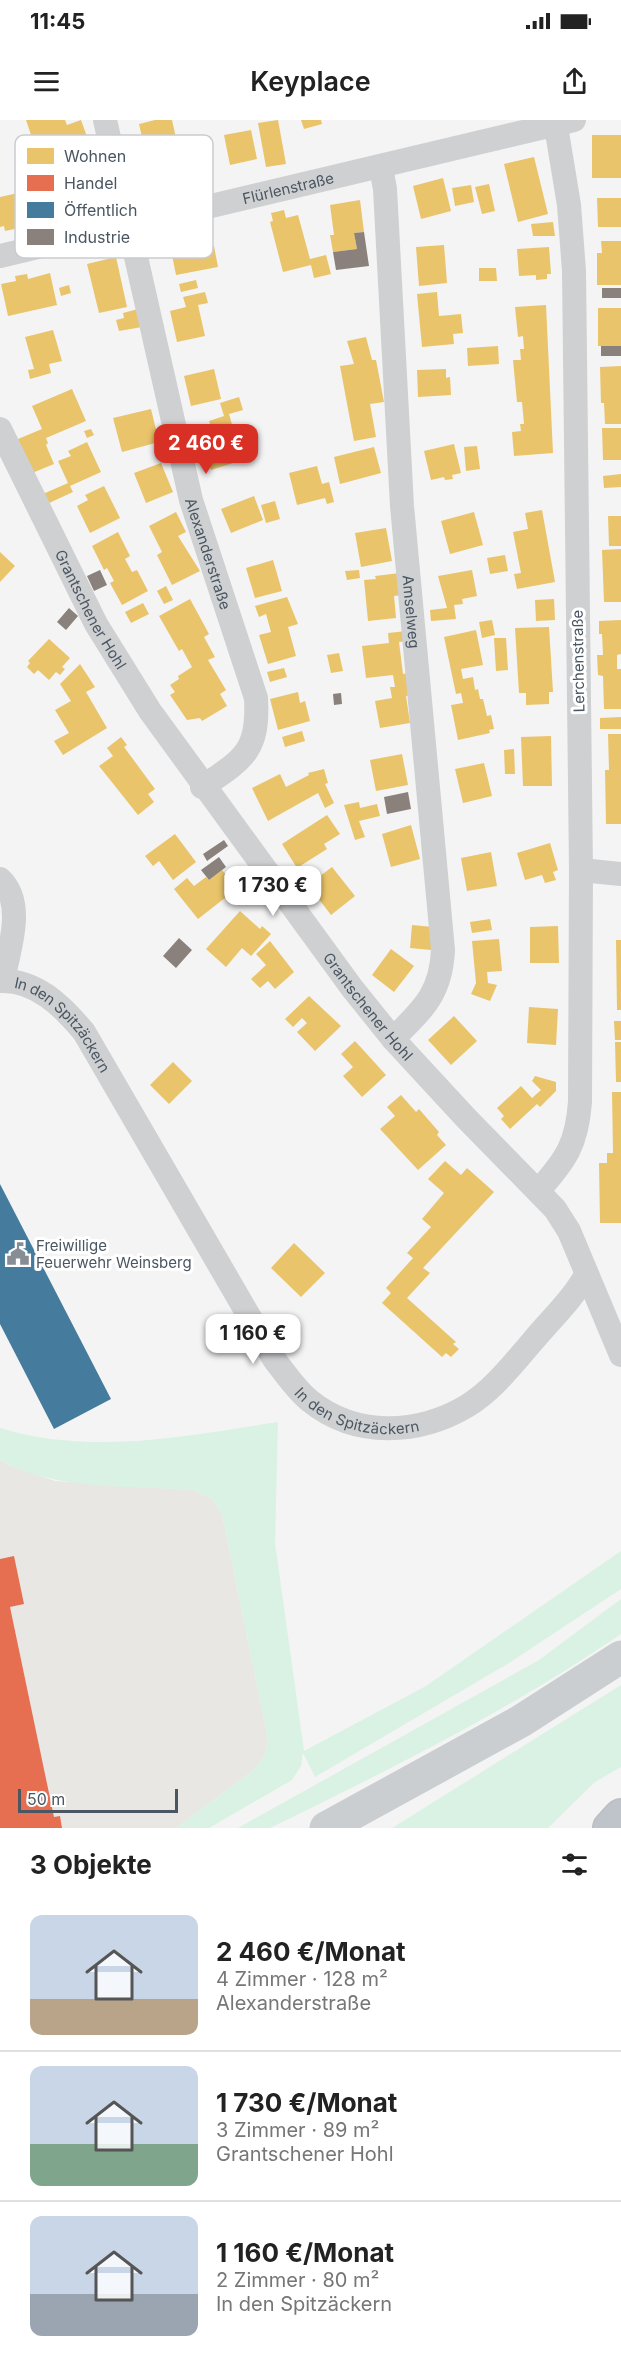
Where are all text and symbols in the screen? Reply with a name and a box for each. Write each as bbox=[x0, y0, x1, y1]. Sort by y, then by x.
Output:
text: 11:45 bbox=[30, 8, 85, 34]
icon: menu bbox=[30, 65, 63, 98]
text: Keyplace bbox=[250, 65, 371, 98]
icon: share bbox=[558, 65, 591, 98]
legend bbox=[15, 135, 213, 258]
text: Wohnen bbox=[64, 146, 126, 166]
street label: Flürlenstraße bbox=[240, 168, 336, 208]
text: Handel bbox=[64, 173, 117, 193]
text: Öffentlich bbox=[64, 200, 137, 220]
text: Industrie bbox=[64, 227, 130, 247]
pin: 2 460 € bbox=[151, 424, 261, 475]
text: 2 460 € bbox=[168, 431, 244, 455]
street label: Alexanderstraße bbox=[181, 495, 236, 612]
street label: Grantschener Hohl bbox=[51, 546, 131, 673]
street label: Amselweg bbox=[399, 574, 425, 649]
street label: Lerchenstraße bbox=[568, 610, 588, 712]
pin: 1 730 € bbox=[218, 866, 328, 917]
text: 1 730 € bbox=[238, 873, 308, 897]
street label: Grantschener Hohl bbox=[319, 948, 417, 1064]
street label: In den Spitzäckern bbox=[13, 973, 115, 1076]
place label: Freiwillige Feuerwehr Weinsberg bbox=[36, 1236, 192, 1272]
public building icon: Freiwillige Feuerwehr Weinsberg bbox=[5, 1241, 31, 1267]
pin: 1 160 € bbox=[198, 1314, 308, 1365]
text: 1 160 € bbox=[220, 1321, 286, 1345]
street label: In den Spitzäckern bbox=[291, 1383, 421, 1438]
scale bar bbox=[18, 1786, 178, 1814]
text: 50 m bbox=[27, 1789, 65, 1809]
icon: filters bbox=[558, 1848, 591, 1881]
text: 3 Objekte bbox=[30, 1849, 152, 1880]
text: 2 460 €/Monat bbox=[216, 1936, 406, 1967]
icon: home bbox=[78, 1939, 150, 2011]
text: 4 Zimmer · 128 m² bbox=[216, 1967, 388, 1991]
text: Alexanderstraße bbox=[216, 1991, 371, 2015]
text: 1 730 €/Monat bbox=[216, 2087, 397, 2118]
icon: home bbox=[78, 2090, 150, 2162]
text: 3 Zimmer · 89 m² bbox=[216, 2118, 379, 2142]
text: Grantschener Hohl bbox=[216, 2142, 393, 2166]
text: 1 160 €/Monat bbox=[216, 2237, 394, 2268]
icon: home bbox=[78, 2240, 150, 2312]
text: 2 Zimmer · 80 m² bbox=[216, 2268, 379, 2292]
text: In den Spitzäckern bbox=[216, 2292, 392, 2316]

